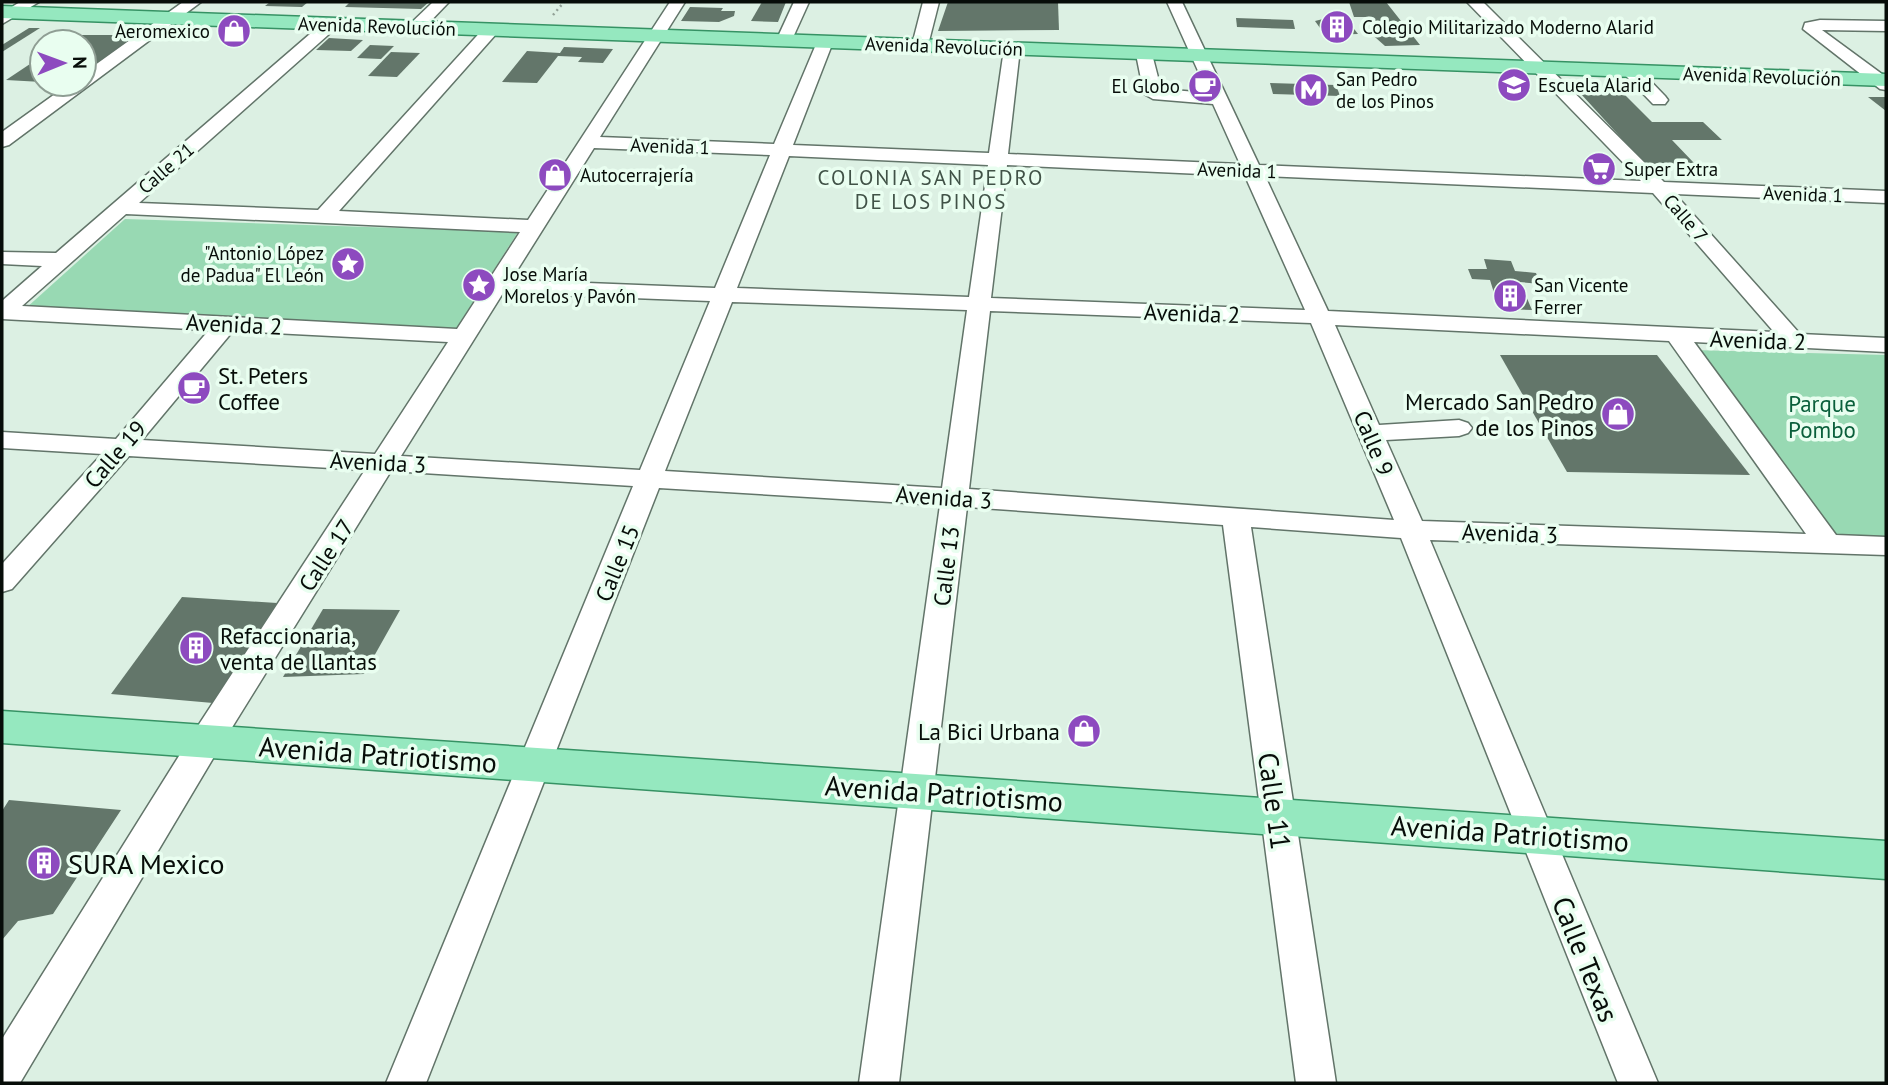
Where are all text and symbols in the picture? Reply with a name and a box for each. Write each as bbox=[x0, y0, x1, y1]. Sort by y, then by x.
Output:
building icon: Colegio Militarizado Moderno Alarid bbox=[1318, 8, 1356, 46]
street label: Avenida Revolución bbox=[298, 11, 456, 41]
shop icon: Aeromexico bbox=[215, 12, 253, 50]
place label: Colegio Militarizado Moderno Alarid bbox=[1362, 15, 1654, 39]
place label: Aeromexico bbox=[115, 19, 210, 43]
north arrow bbox=[28, 28, 98, 98]
street label: Avenida Revolución bbox=[865, 31, 1023, 61]
text: N bbox=[68, 56, 92, 69]
street label: Avenida Revolución bbox=[1683, 61, 1841, 91]
school or university icon: Escuela Alarid bbox=[1495, 66, 1533, 104]
cafe icon: El Globo bbox=[1186, 67, 1224, 105]
place label: San Pedro de los Pinos bbox=[1336, 67, 1434, 113]
metro station icon: San Pedro de los Pinos bbox=[1292, 71, 1330, 109]
place label: Escuela Alarid bbox=[1538, 73, 1652, 97]
place label: El Globo bbox=[1111, 74, 1180, 98]
street label: Avenida 1 bbox=[630, 133, 710, 159]
street label: Calle 21 bbox=[133, 137, 199, 199]
supermarket icon: Super Extra bbox=[1580, 150, 1618, 188]
shop icon: Autocerrajería bbox=[536, 156, 574, 194]
street label: Avenida 1 bbox=[1197, 157, 1277, 183]
place label: Super Extra bbox=[1624, 157, 1718, 181]
place label: Autocerrajería bbox=[580, 163, 694, 187]
district label: COLONIA SAN PEDRO DE LOS PINOS bbox=[818, 164, 1044, 215]
street label: Avenida 1 bbox=[1763, 181, 1843, 207]
street label: Calle 7 bbox=[1659, 189, 1713, 247]
place label: "Antonio López de Padua" El León bbox=[181, 241, 324, 287]
place icon: "Antonio López de Padua" El León bbox=[329, 245, 367, 283]
place label: Jose María Morelos y Pavón bbox=[503, 262, 636, 308]
place icon: Jose María Morelos y Pavón bbox=[460, 266, 498, 304]
place label: San Vicente Ferrer bbox=[1534, 273, 1628, 319]
building icon: San Vicente Ferrer bbox=[1491, 277, 1529, 315]
street label: Avenida 2 bbox=[1143, 297, 1241, 329]
street label: Avenida 2 bbox=[185, 307, 283, 341]
street label: Avenida 2 bbox=[1709, 324, 1807, 356]
place label: St. Peters Coffee bbox=[218, 361, 308, 416]
cafe icon: St. Peters Coffee bbox=[175, 369, 213, 407]
place label: Mercado San Pedro de los Pinos bbox=[1405, 387, 1594, 442]
park label: Parque Pombo bbox=[1788, 389, 1856, 444]
shop icon: Mercado San Pedro de los Pinos bbox=[1599, 395, 1637, 433]
street label: Calle 9 bbox=[1347, 406, 1401, 480]
street label: Calle 19 bbox=[78, 414, 152, 494]
street label: Avenida 3 bbox=[329, 445, 427, 479]
street label: Avenida 3 bbox=[895, 479, 993, 515]
street label: Calle 17 bbox=[292, 513, 360, 597]
street label: Avenida 3 bbox=[1461, 517, 1559, 549]
street label: Calle 15 bbox=[588, 520, 646, 606]
street label: Calle 13 bbox=[927, 524, 965, 608]
place label: Refaccionaria, venta de llantas bbox=[220, 621, 377, 676]
building icon: Refaccionaria, venta de llantas bbox=[177, 629, 215, 667]
shop icon: La Bici Urbana bbox=[1065, 712, 1103, 750]
place label: La Bici Urbana bbox=[918, 717, 1060, 746]
street label: Avenida Patriotismo bbox=[258, 727, 498, 781]
street label: Calle 11 bbox=[1250, 750, 1300, 852]
street label: Avenida Patriotismo bbox=[824, 766, 1064, 820]
street label: Avenida Patriotismo bbox=[1390, 806, 1630, 860]
building icon: SURA Mexico bbox=[25, 844, 63, 882]
place label: SURA Mexico bbox=[68, 845, 224, 882]
street label: Calle Texas bbox=[1544, 891, 1628, 1027]

